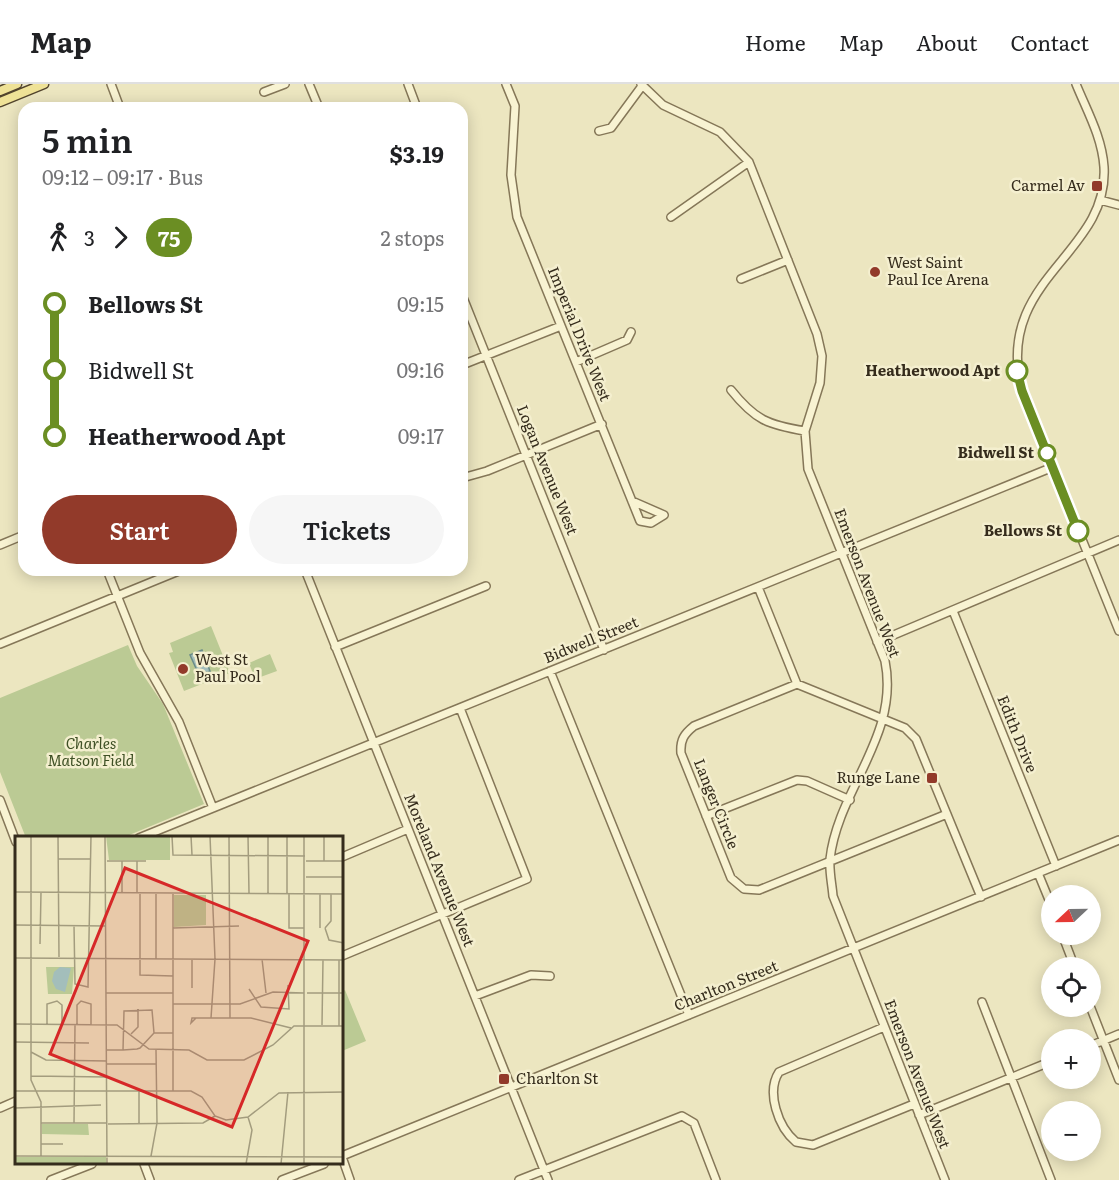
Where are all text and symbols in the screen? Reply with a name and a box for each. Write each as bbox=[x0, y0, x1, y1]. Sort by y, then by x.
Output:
text: Map bbox=[30, 20, 92, 62]
text: Home bbox=[745, 26, 806, 57]
text: Map bbox=[839, 26, 883, 57]
text: About bbox=[916, 26, 978, 57]
text: Contact bbox=[1011, 26, 1089, 57]
text: 5 min bbox=[42, 114, 133, 163]
text: $3.19 bbox=[390, 137, 444, 170]
text: 09:12 – 09:17 · Bus bbox=[42, 161, 203, 191]
place label: Carmel Av bbox=[1011, 173, 1085, 196]
marker: Carmel Av bbox=[1090, 179, 1104, 193]
icon: walk bbox=[42, 221, 75, 254]
icon: forward bbox=[104, 221, 137, 254]
text: 3 bbox=[84, 222, 95, 252]
text: 75 bbox=[158, 222, 180, 253]
text: 2 stops bbox=[380, 222, 444, 252]
place label: West Saint Paul Ice Arena bbox=[887, 250, 990, 290]
street label: Imperial Drive West bbox=[543, 263, 618, 404]
marker: West Saint Paul Ice Arena bbox=[868, 265, 882, 279]
text: Bellows St bbox=[88, 287, 203, 320]
text: 09:15 bbox=[397, 288, 444, 318]
text: Bidwell St bbox=[88, 353, 194, 386]
text: 09:16 bbox=[396, 354, 444, 384]
place label: Heatherwood Apt bbox=[865, 358, 1000, 381]
marker: Heatherwood Apt bbox=[1006, 360, 1028, 382]
street label: Logan Avenue West bbox=[512, 401, 585, 538]
text: Heatherwood Apt bbox=[88, 419, 286, 452]
text: 09:17 bbox=[398, 420, 444, 450]
place label: Bidwell St bbox=[957, 440, 1034, 463]
marker: Bidwell St bbox=[1038, 444, 1056, 462]
button: Start bbox=[42, 495, 237, 564]
button: Tickets bbox=[249, 495, 444, 564]
street label: Emerson Avenue West bbox=[829, 505, 907, 660]
place label: Bellows St bbox=[984, 518, 1062, 541]
marker: Bellows St bbox=[1067, 520, 1089, 542]
street label: Bidwell Street bbox=[540, 609, 641, 668]
place label: West St Paul Pool bbox=[195, 647, 261, 687]
marker: West St Paul Pool bbox=[176, 662, 190, 676]
street label: Edith Drive bbox=[992, 691, 1044, 776]
park label: Charles Matson Field bbox=[48, 731, 135, 771]
street label: Langer Circle bbox=[689, 755, 746, 852]
place label: Runge Lane bbox=[836, 765, 920, 788]
marker: Runge Lane bbox=[925, 771, 939, 785]
street label: Moreland Avenue West bbox=[399, 789, 482, 950]
inset map bbox=[15, 836, 344, 1165]
north arrow bbox=[1041, 885, 1101, 945]
map controls bbox=[1041, 885, 1101, 1161]
street label: Charlton Street bbox=[670, 953, 781, 1016]
button: locate bbox=[1041, 957, 1101, 1017]
street label: Emerson Avenue West bbox=[879, 996, 957, 1151]
button: + bbox=[1041, 1029, 1101, 1089]
place label: Charlton St bbox=[516, 1066, 598, 1089]
marker: Charlton St bbox=[497, 1072, 511, 1086]
button: − bbox=[1041, 1101, 1101, 1161]

